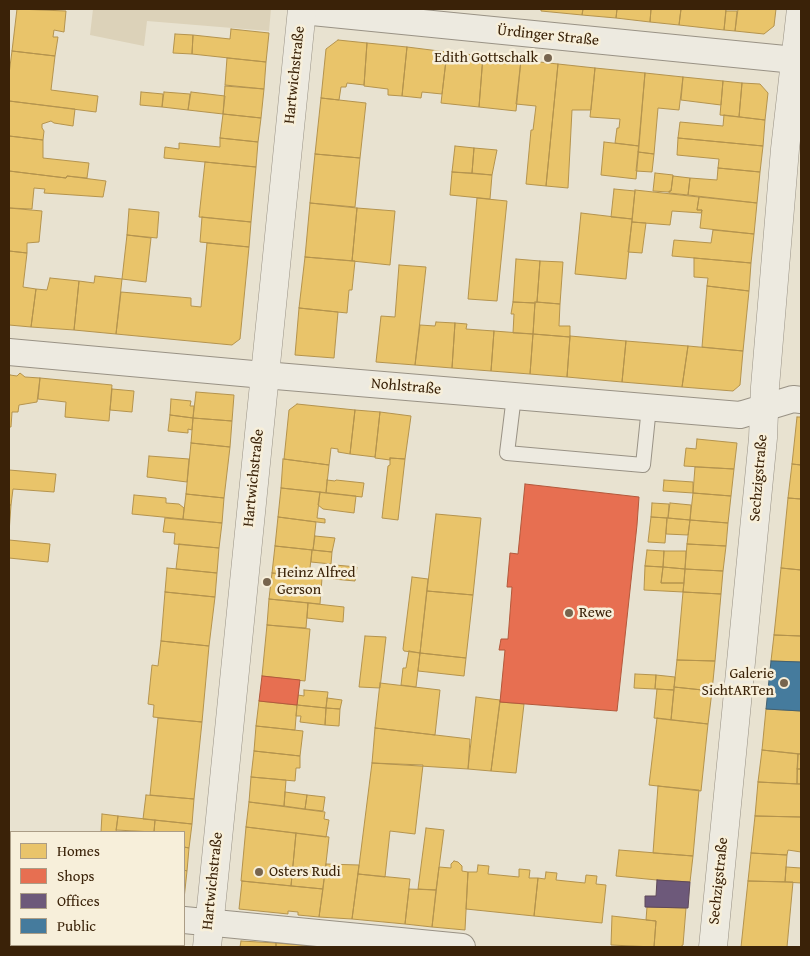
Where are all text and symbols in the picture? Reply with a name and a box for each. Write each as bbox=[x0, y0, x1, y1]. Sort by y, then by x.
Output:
street label: Ürdinger Straße bbox=[496, 22, 600, 50]
street label: Hartwichstraße bbox=[281, 25, 309, 125]
place label: Edith Gottschalk bbox=[434, 49, 538, 67]
marker: Edith Gottschalk bbox=[542, 52, 554, 64]
street label: Nohlstraße bbox=[370, 375, 442, 399]
street label: Hartwichstraße bbox=[240, 428, 268, 528]
street label: Sechzigstraße bbox=[746, 434, 772, 522]
place label: Heinz Alfred Gerson bbox=[277, 564, 356, 599]
marker: Heinz Alfred Gerson bbox=[261, 576, 273, 588]
place label: Rewe bbox=[579, 604, 612, 622]
marker: Rewe bbox=[563, 607, 575, 619]
place label: Galerie SichtARTen bbox=[702, 665, 774, 700]
marker: Galerie SichtARTen bbox=[778, 677, 790, 689]
legend bbox=[10, 831, 185, 946]
street label: Hartwichstraße bbox=[199, 831, 227, 931]
street label: Sechzigstraße bbox=[705, 836, 733, 926]
text: Homes bbox=[57, 840, 100, 861]
place label: Osters Rudi bbox=[269, 863, 341, 881]
text: Shops bbox=[57, 865, 94, 886]
marker: Osters Rudi bbox=[253, 866, 265, 878]
text: Offices bbox=[57, 890, 100, 911]
text: Public bbox=[57, 915, 96, 936]

